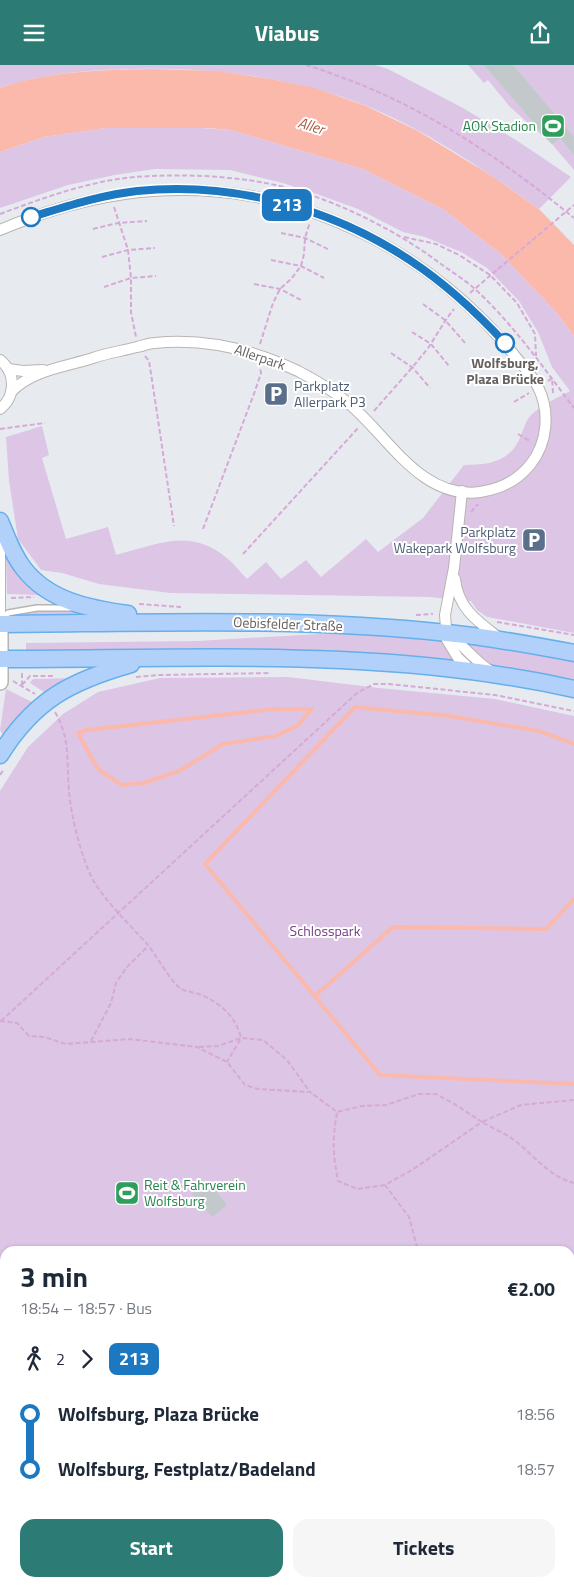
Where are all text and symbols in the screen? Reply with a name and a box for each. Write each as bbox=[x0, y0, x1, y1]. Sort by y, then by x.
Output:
text: Viabus bbox=[255, 16, 319, 50]
icon: menu bbox=[20, 19, 48, 47]
icon: share bbox=[526, 19, 554, 47]
water label: Aller bbox=[295, 111, 329, 141]
sports icon: AOK Stadion bbox=[540, 113, 566, 139]
place label: AOK Stadion bbox=[463, 115, 536, 136]
line badge: 213 bbox=[258, 189, 316, 221]
text: 213 bbox=[272, 191, 302, 218]
unlabelled marker bbox=[21, 207, 41, 227]
marker: Wolfsburg, Plaza Brücke bbox=[495, 333, 515, 353]
street label: Allerpark bbox=[232, 338, 289, 375]
place label: Wolfsburg, Plaza Brücke bbox=[466, 352, 544, 389]
place label: Parkplatz Allerpark P3 bbox=[294, 375, 366, 412]
parking icon: Parkplatz Allerpark P3 bbox=[263, 381, 289, 407]
place label: Parkplatz Wakepark Wolfsburg bbox=[394, 521, 516, 558]
parking icon: Parkplatz Wakepark Wolfsburg bbox=[521, 527, 547, 553]
street label: Oebisfelder Straße bbox=[233, 611, 343, 636]
park label: Schlosspark bbox=[290, 920, 361, 941]
place label: Reit & Fahrverein Wolfsburg bbox=[144, 1174, 246, 1211]
sports icon: Reit & Fahrverein Wolfsburg bbox=[114, 1180, 140, 1206]
text: 3 min bbox=[20, 1255, 88, 1298]
text: €2.00 bbox=[508, 1274, 555, 1303]
text: 18:54 – 18:57 · Bus bbox=[20, 1296, 152, 1320]
icon: walk bbox=[20, 1345, 48, 1373]
icon: forward bbox=[73, 1345, 101, 1373]
text: 213 bbox=[119, 1345, 149, 1372]
text: 2 bbox=[56, 1347, 65, 1371]
text: Wolfsburg, Plaza Brücke bbox=[58, 1399, 259, 1428]
text: 18:56 bbox=[516, 1402, 555, 1426]
text: Wolfsburg, Festplatz/Badeland bbox=[58, 1454, 316, 1483]
text: 18:57 bbox=[516, 1457, 555, 1481]
button: Start bbox=[20, 1519, 283, 1577]
button: Tickets bbox=[293, 1519, 555, 1577]

